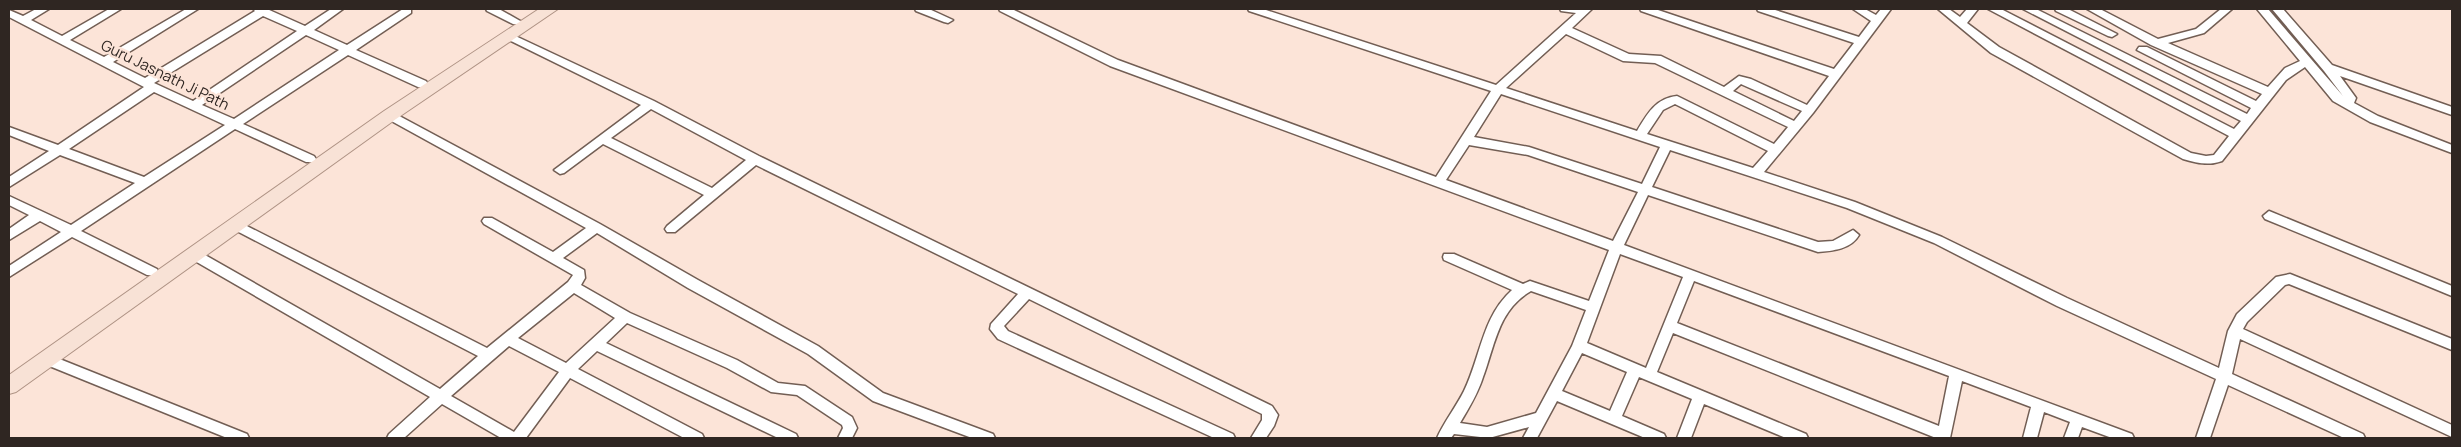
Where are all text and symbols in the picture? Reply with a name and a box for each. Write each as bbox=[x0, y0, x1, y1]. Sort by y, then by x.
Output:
street label: Guru Jasnath Ji Path bbox=[97, 34, 233, 115]

